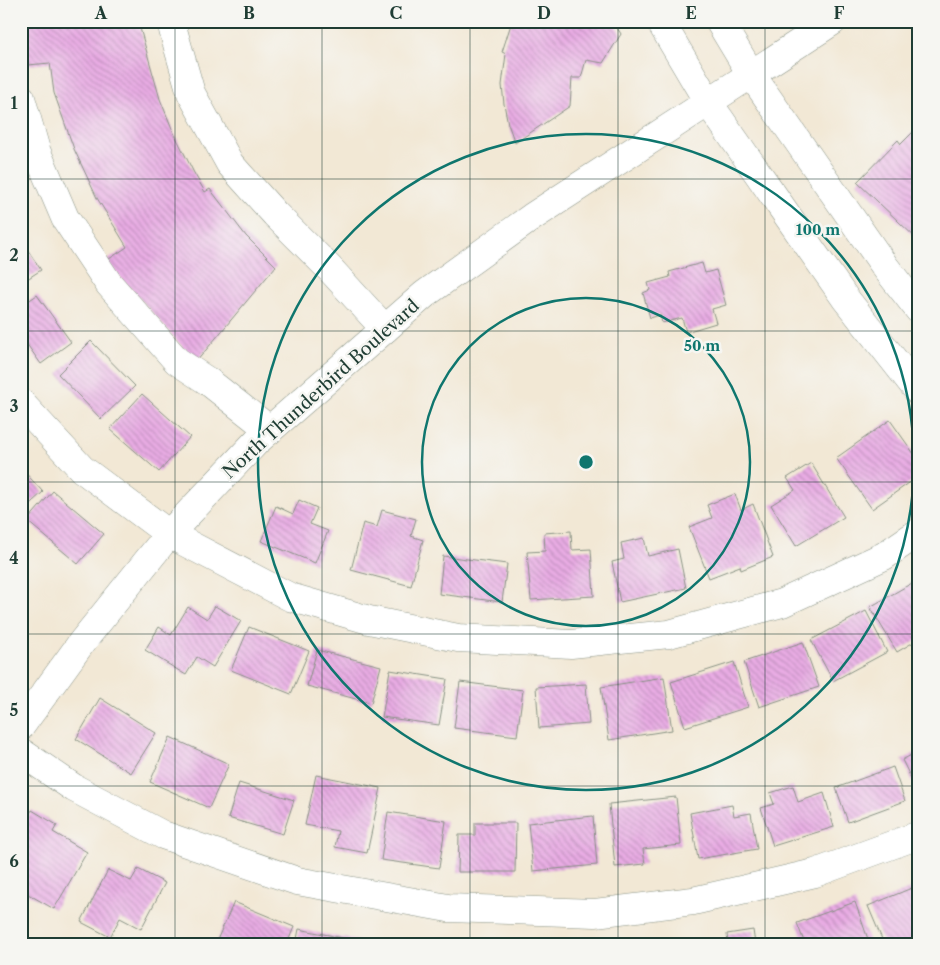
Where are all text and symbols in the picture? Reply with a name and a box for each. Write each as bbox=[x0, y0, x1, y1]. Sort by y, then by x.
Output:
text: A bbox=[94, 3, 108, 23]
text: B bbox=[243, 3, 255, 23]
text: C bbox=[390, 3, 402, 23]
text: D bbox=[537, 3, 551, 23]
text: E bbox=[685, 3, 697, 23]
text: F bbox=[834, 3, 845, 23]
text: 1 bbox=[10, 93, 18, 113]
text: 100 m bbox=[796, 220, 840, 239]
text: 2 bbox=[9, 245, 19, 265]
street label: North Thunderbird Boulevard bbox=[218, 295, 424, 483]
text: 50 m bbox=[684, 336, 720, 355]
text: 3 bbox=[9, 396, 19, 416]
centre of rings bbox=[577, 453, 595, 471]
text: 4 bbox=[9, 548, 19, 568]
text: 5 bbox=[10, 700, 19, 720]
text: 6 bbox=[9, 851, 19, 871]

